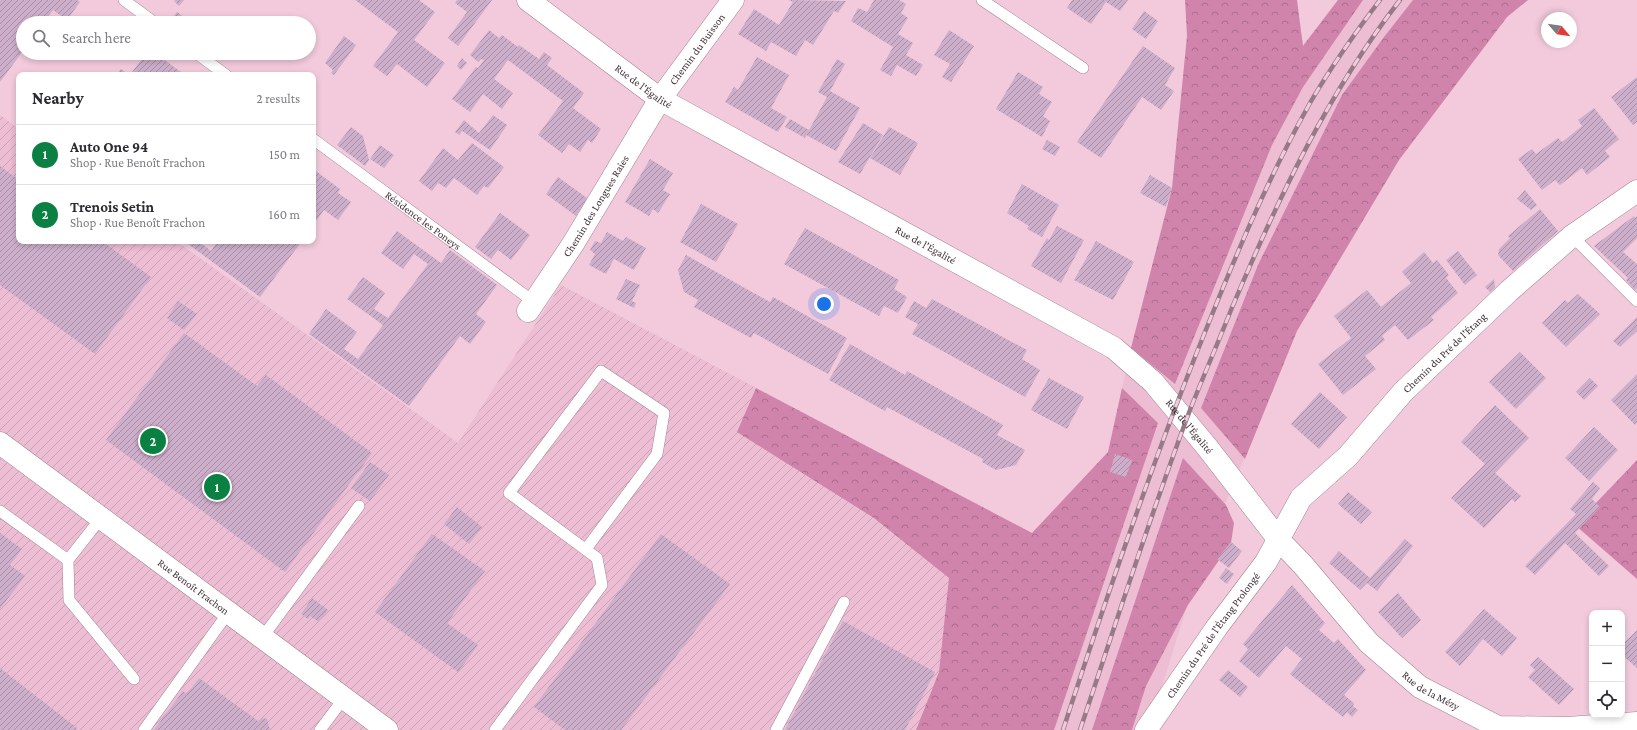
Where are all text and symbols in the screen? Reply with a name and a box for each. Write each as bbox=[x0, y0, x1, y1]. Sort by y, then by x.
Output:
street label: Chemin du Buisson bbox=[667, 11, 727, 87]
north arrow bbox=[1541, 12, 1577, 48]
search box bbox=[16, 16, 316, 60]
icon: search bbox=[30, 27, 52, 49]
text: Search here bbox=[62, 30, 131, 46]
street label: Rue de l'Égalité bbox=[613, 61, 674, 110]
text: Nearby bbox=[32, 89, 84, 108]
text: 2 results bbox=[257, 91, 300, 106]
text: Auto One 94 bbox=[70, 139, 148, 155]
text: 1 bbox=[43, 147, 47, 162]
text: 150 m bbox=[269, 147, 300, 162]
street label: Chemin des Longues Raies bbox=[560, 153, 631, 259]
text: Shop · Rue Benoît Frachon bbox=[70, 155, 205, 170]
street label: Résidence les Poneys bbox=[383, 188, 463, 252]
text: Trenois Setin bbox=[70, 199, 154, 215]
text: 2 bbox=[42, 207, 48, 222]
text: 160 m bbox=[269, 207, 300, 222]
text: Shop · Rue Benoît Frachon bbox=[70, 215, 205, 230]
street label: Rue de l'Égalité bbox=[893, 223, 958, 266]
your location bbox=[814, 294, 834, 314]
street label: Chemin du Pré de l'Étang bbox=[1400, 310, 1490, 395]
street label: Rue de l'Égalité bbox=[1164, 396, 1216, 456]
pin: 2 bbox=[140, 426, 166, 456]
pin: 1 bbox=[204, 472, 230, 502]
street label: Rue Benoît Frachon bbox=[156, 556, 232, 617]
street label: Chemin du Pré de l'Étang Prolongé bbox=[1164, 570, 1262, 700]
map controls bbox=[1589, 610, 1625, 718]
button: + bbox=[1589, 610, 1625, 646]
button: − bbox=[1589, 646, 1625, 682]
street label: Rue de la Mézy bbox=[1400, 668, 1462, 714]
button: locate bbox=[1589, 682, 1625, 718]

